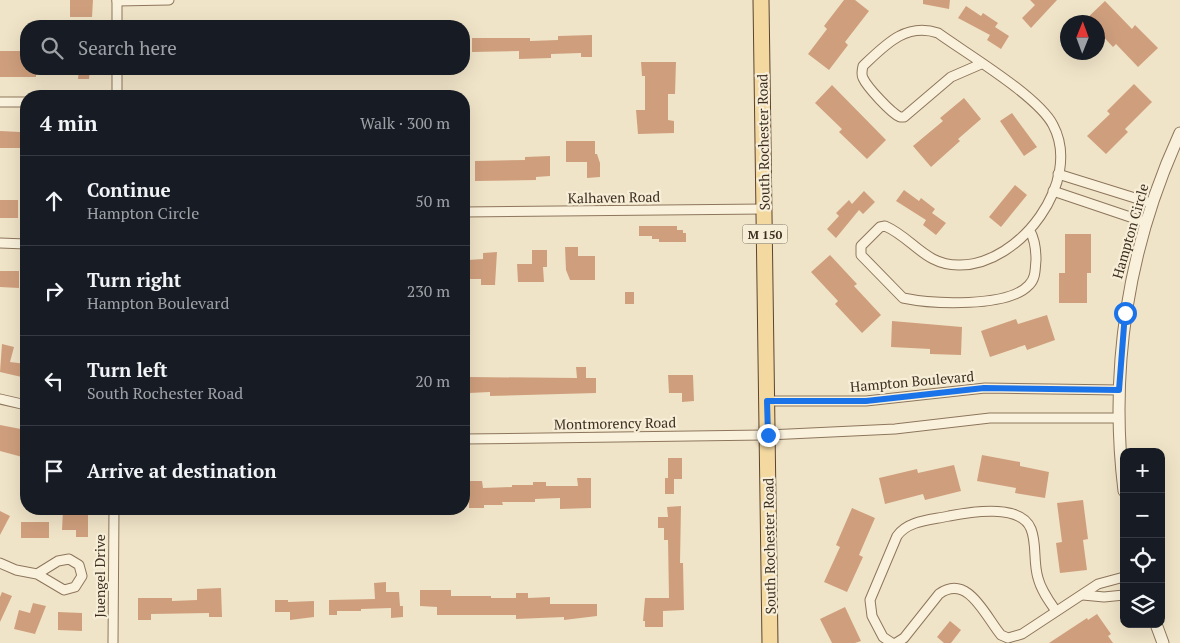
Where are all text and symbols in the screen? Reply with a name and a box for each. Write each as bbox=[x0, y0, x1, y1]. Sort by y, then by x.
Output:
north arrow bbox=[1060, 15, 1105, 60]
search box bbox=[20, 20, 470, 75]
icon: search bbox=[38, 34, 66, 62]
text: Search here bbox=[78, 35, 177, 60]
street label: South Rochester Road bbox=[752, 73, 774, 210]
text: 4 min bbox=[40, 109, 97, 137]
text: Walk · 300 m bbox=[360, 112, 450, 134]
text: Continue bbox=[87, 177, 171, 202]
street label: Hampton Circle bbox=[1107, 181, 1153, 281]
icon: ahead bbox=[40, 187, 68, 215]
street label: Kalhaven Road bbox=[568, 187, 661, 207]
text: 50 m bbox=[415, 190, 450, 212]
text: Hampton Circle bbox=[87, 202, 199, 224]
road number: M 150 bbox=[742, 224, 788, 243]
text: Turn right bbox=[87, 267, 181, 292]
icon: right bbox=[40, 277, 68, 305]
text: 230 m bbox=[407, 280, 450, 302]
text: Hampton Boulevard bbox=[87, 292, 229, 314]
route start bbox=[1114, 302, 1137, 325]
text: Turn left bbox=[87, 357, 168, 382]
street label: Hampton Boulevard bbox=[849, 366, 975, 396]
icon: left bbox=[40, 367, 68, 395]
text: 20 m bbox=[415, 370, 450, 392]
text: South Rochester Road bbox=[87, 382, 243, 404]
street label: Montmorency Road bbox=[554, 412, 676, 434]
route end bbox=[757, 424, 780, 447]
map controls bbox=[1120, 448, 1165, 628]
button: + bbox=[1120, 448, 1165, 493]
icon: arrive bbox=[40, 457, 68, 485]
text: Arrive at destination bbox=[87, 458, 276, 483]
street label: South Rochester Road bbox=[758, 477, 780, 614]
button: − bbox=[1120, 493, 1165, 538]
street label: Juengel Drive bbox=[90, 534, 109, 618]
button: locate bbox=[1120, 538, 1165, 583]
button: layers bbox=[1120, 583, 1165, 628]

